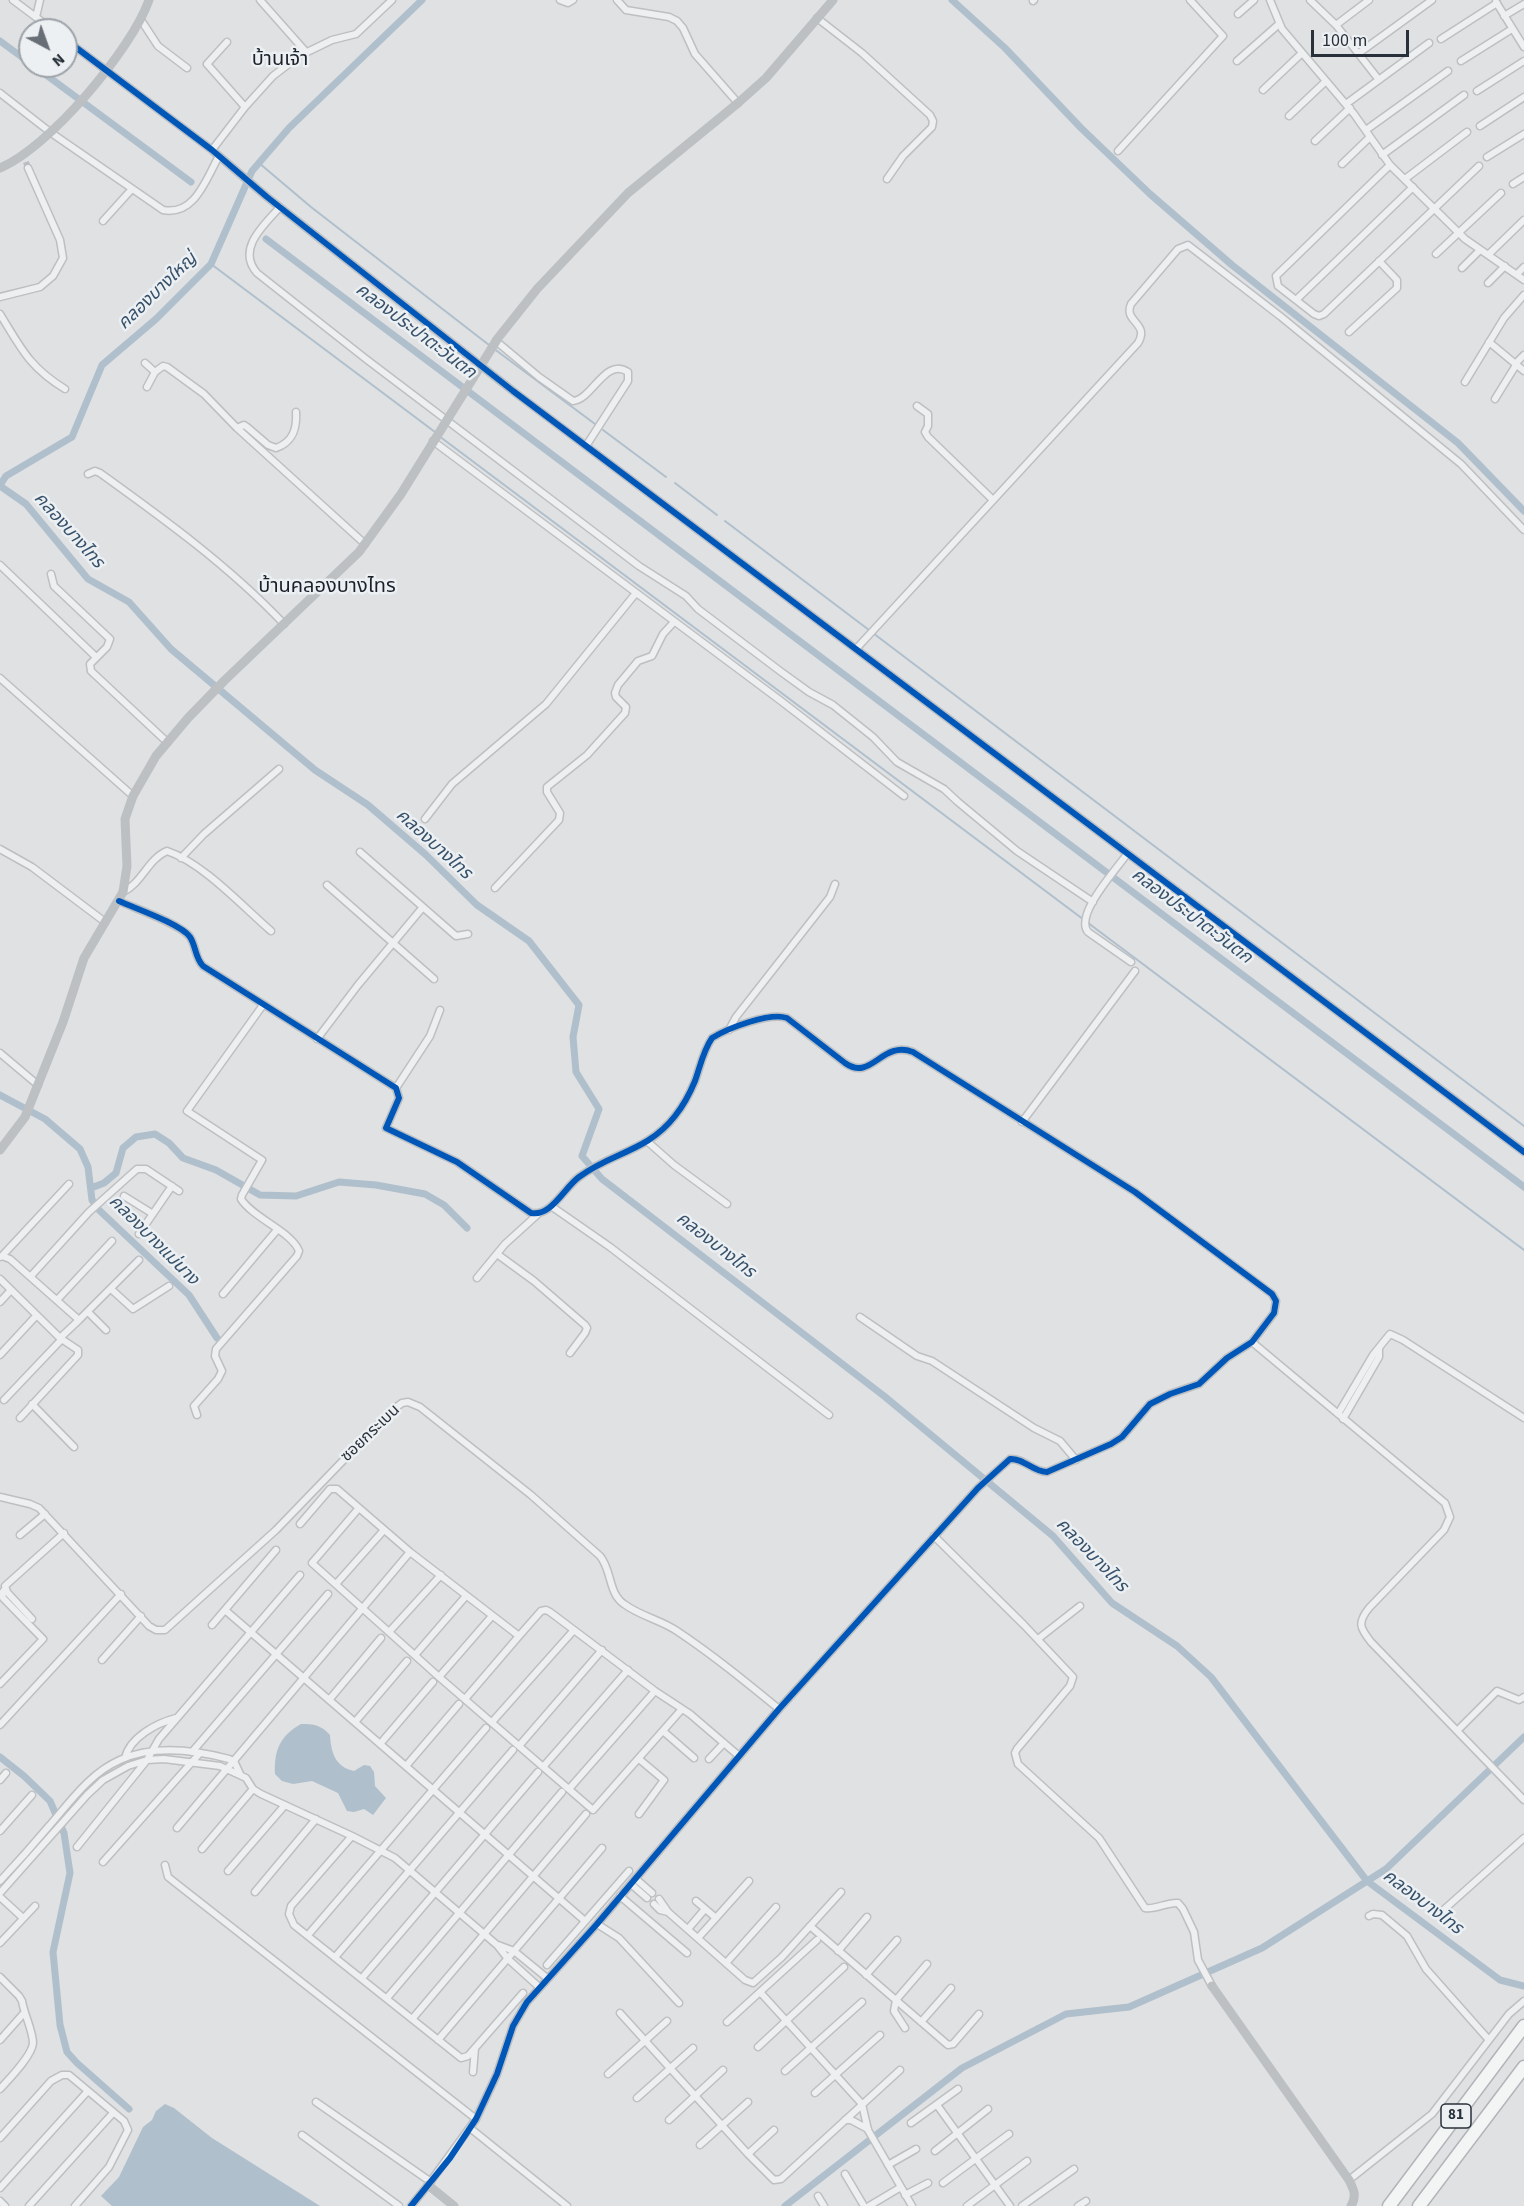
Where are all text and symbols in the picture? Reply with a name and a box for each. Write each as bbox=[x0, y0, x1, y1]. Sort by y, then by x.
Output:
north arrow bbox=[18, 18, 78, 78]
scale bar bbox=[1314, 18, 1412, 56]
text: 100 m bbox=[1322, 28, 1367, 53]
text: N bbox=[47, 48, 70, 72]
district label: บ้านเจ้า bbox=[252, 49, 308, 73]
water label: คลองบางใหญ่ bbox=[114, 249, 202, 335]
water label: คลองประปาตะวันตก bbox=[351, 280, 479, 384]
water label: คลองบางไทร bbox=[28, 489, 108, 573]
district label: บ้านคลองบางไทร bbox=[258, 576, 396, 600]
water label: คลองบางไทร bbox=[391, 805, 475, 885]
water label: คลองประปาตะวันตก bbox=[1127, 865, 1255, 969]
water label: คลองบางแม่นาง bbox=[103, 1191, 203, 1291]
water label: คลองบางไทร bbox=[671, 1208, 759, 1284]
street label: ซอยกระเบน bbox=[338, 1401, 404, 1467]
water label: คลองบางไทร bbox=[1050, 1515, 1132, 1597]
water label: คลองบางไทร bbox=[1378, 1866, 1466, 1940]
road number: 81 bbox=[1441, 2104, 1471, 2128]

